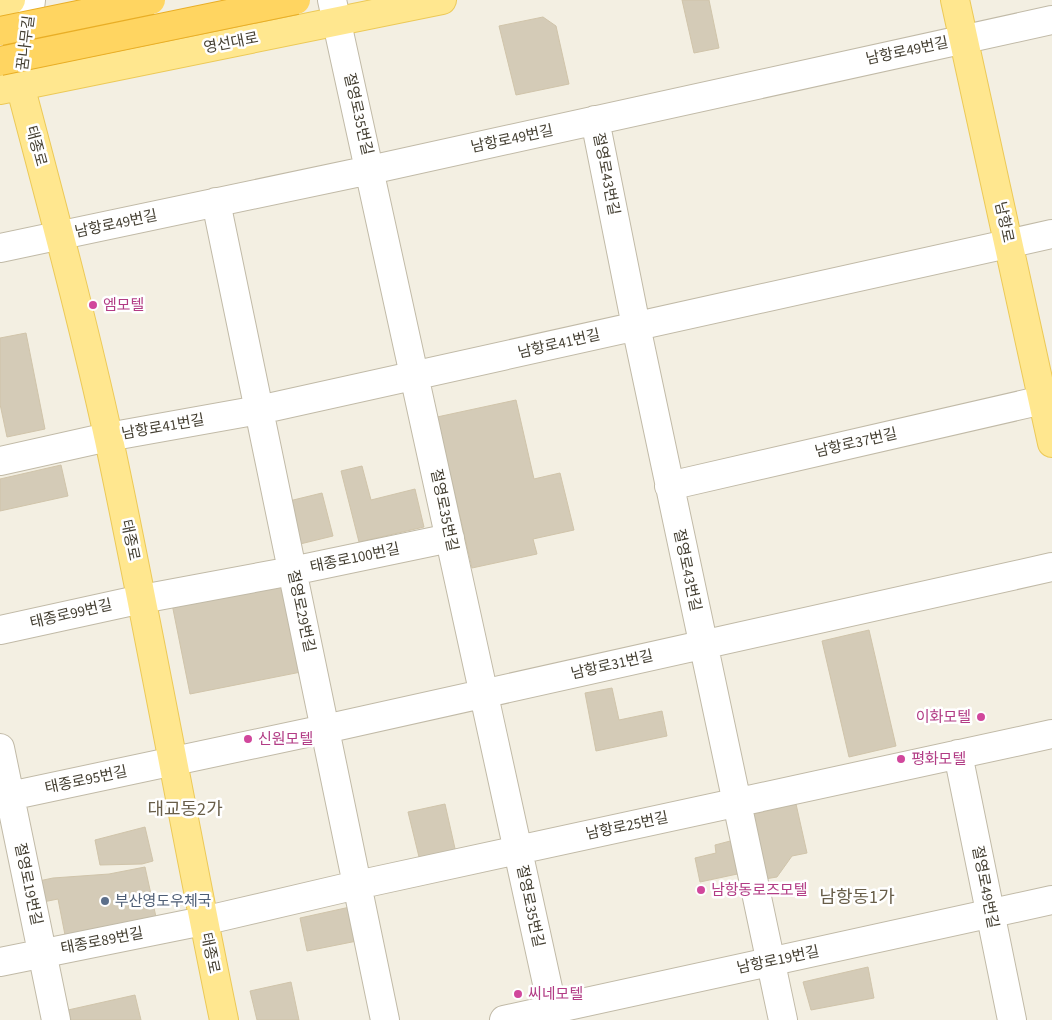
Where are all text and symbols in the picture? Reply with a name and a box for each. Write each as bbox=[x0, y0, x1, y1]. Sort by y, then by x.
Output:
street label: 꿈나무길 bbox=[12, 14, 40, 72]
street label: 영선대로 bbox=[202, 27, 260, 59]
street label: 남항로49번길 bbox=[864, 32, 950, 70]
street label: 절영로35번길 bbox=[338, 71, 378, 157]
street label: 남항로49번길 bbox=[469, 120, 555, 158]
street label: 태종로 bbox=[20, 123, 52, 169]
street label: 절영로43번길 bbox=[588, 131, 624, 217]
street label: 남항로 bbox=[989, 200, 1019, 244]
street label: 남항로49번길 bbox=[73, 205, 159, 243]
place label: 엠모텔 bbox=[103, 295, 144, 316]
marker: 엠모텔 bbox=[87, 299, 99, 311]
street label: 남항로41번길 bbox=[516, 324, 602, 364]
street label: 남항로41번길 bbox=[120, 409, 206, 445]
street label: 남항로37번길 bbox=[813, 423, 899, 463]
street label: 절영로35번길 bbox=[425, 467, 463, 553]
street label: 태종로 bbox=[115, 518, 145, 562]
street label: 절영로43번길 bbox=[668, 527, 706, 613]
street label: 태종로100번길 bbox=[308, 538, 402, 578]
street label: 절영로29번길 bbox=[282, 568, 320, 654]
street label: 태종로99번길 bbox=[28, 594, 114, 634]
street label: 남항로31번길 bbox=[569, 645, 655, 685]
place label: 이화모텔 bbox=[916, 707, 971, 728]
marker: 이화모텔 bbox=[975, 711, 987, 723]
place label: 신원모텔 bbox=[258, 729, 313, 750]
marker: 신원모텔 bbox=[242, 733, 254, 745]
place label: 평화모텔 bbox=[911, 749, 966, 770]
marker: 평화모텔 bbox=[895, 753, 907, 765]
street label: 태종로95번길 bbox=[43, 761, 129, 799]
district label: 대교동2가 bbox=[147, 797, 223, 822]
street label: 남항로25번길 bbox=[584, 807, 670, 845]
street label: 절영로19번길 bbox=[9, 841, 47, 927]
street label: 절영로49번길 bbox=[967, 844, 1003, 930]
street label: 절영로35번길 bbox=[511, 863, 549, 949]
place label: 남항동로즈모텔 bbox=[711, 880, 808, 901]
marker: 남항동로즈모텔 bbox=[695, 884, 707, 896]
district label: 남항동1가 bbox=[819, 885, 895, 910]
place label: 부산영도우체국 bbox=[115, 891, 212, 912]
marker: 부산영도우체국 bbox=[99, 895, 111, 907]
street label: 태종로89번길 bbox=[59, 923, 145, 959]
street label: 태종로 bbox=[195, 931, 225, 975]
street label: 남항로19번길 bbox=[735, 941, 821, 979]
place label: 씨네모텔 bbox=[528, 984, 583, 1005]
marker: 씨네모텔 bbox=[512, 988, 524, 1000]

